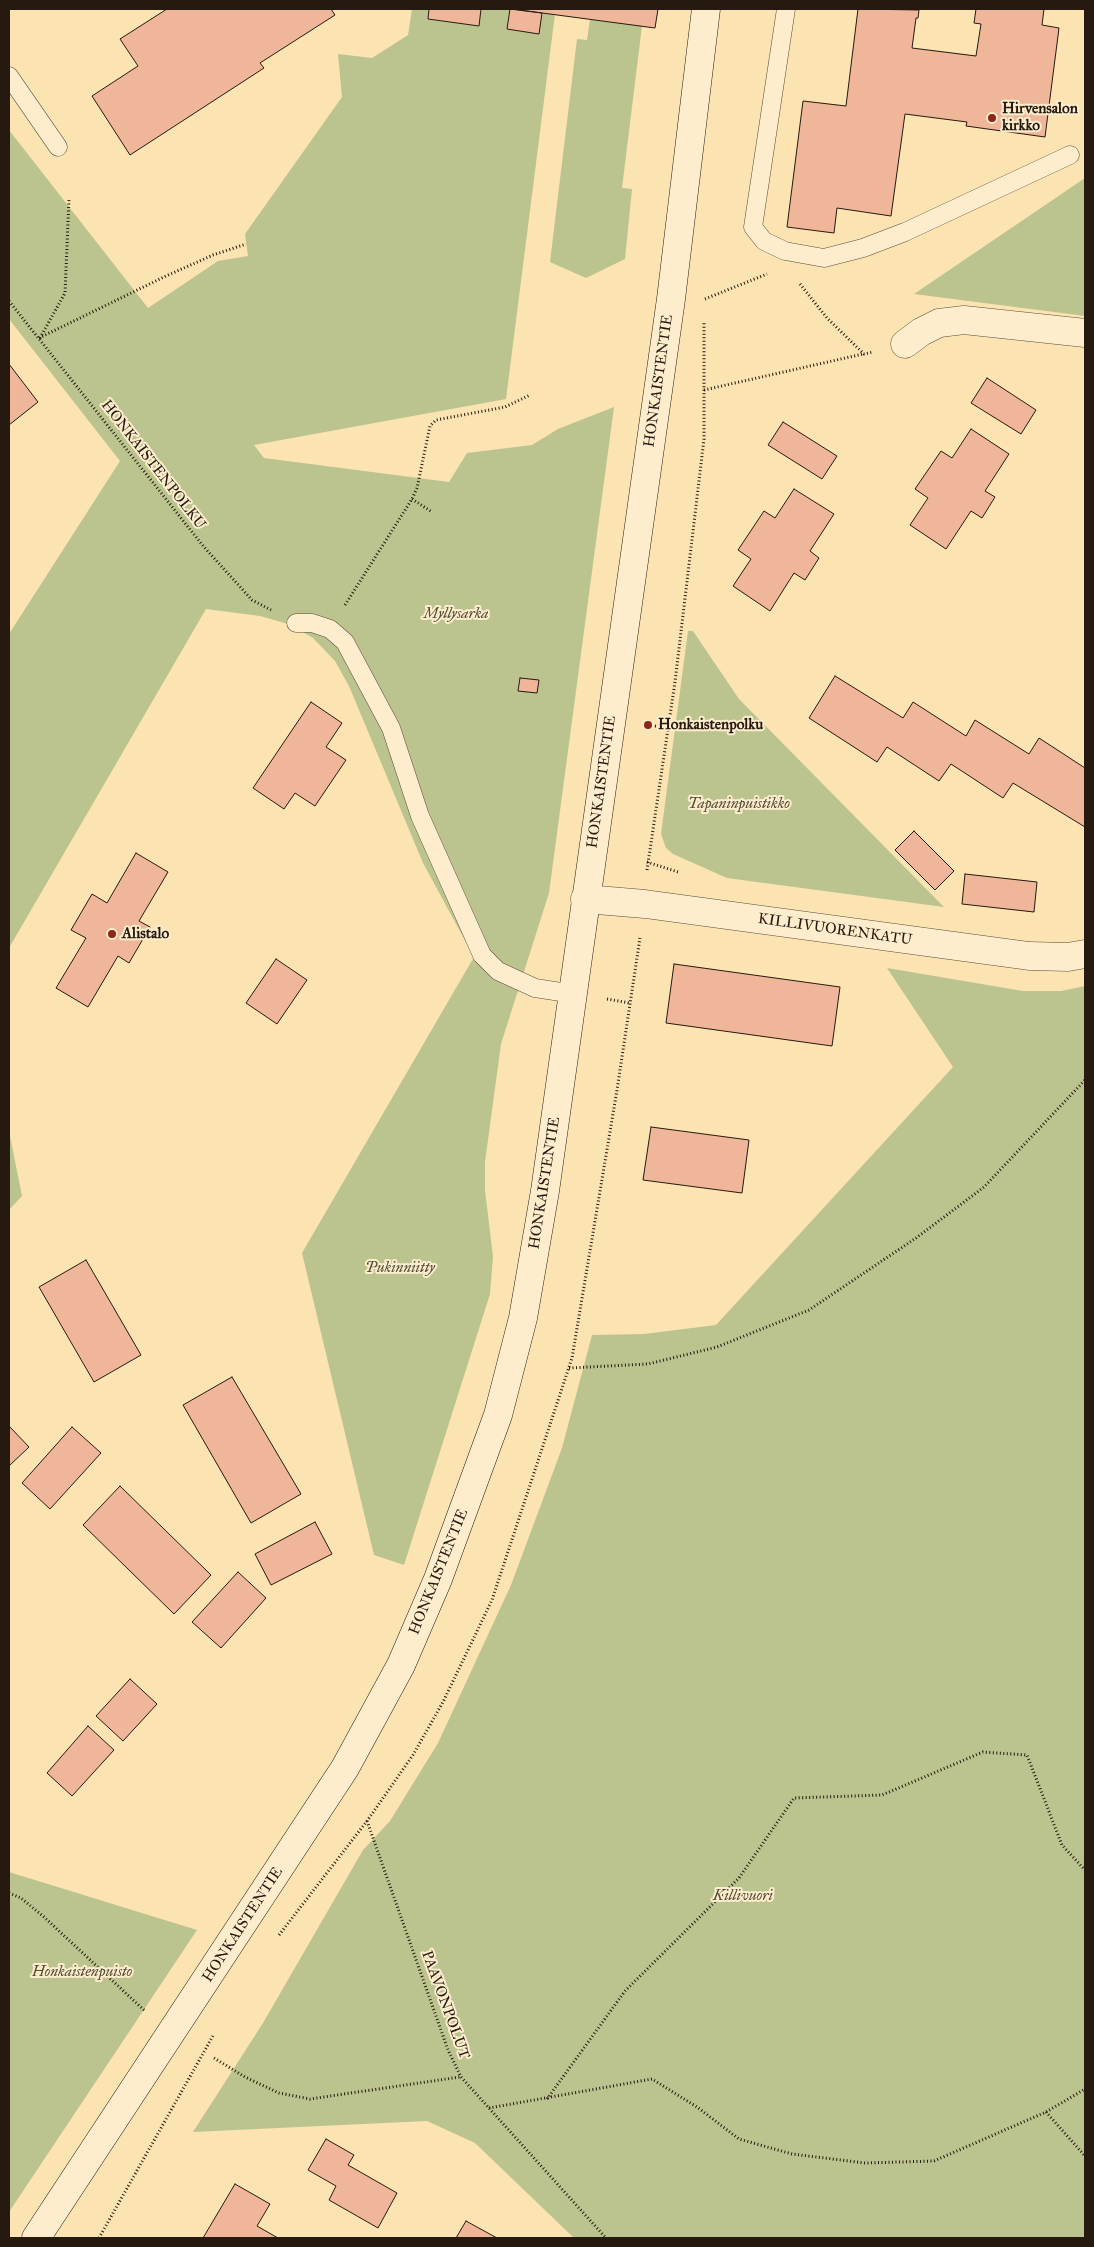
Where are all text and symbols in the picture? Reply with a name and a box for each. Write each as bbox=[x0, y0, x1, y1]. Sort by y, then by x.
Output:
place label: Hirvensalon kirkko bbox=[1002, 100, 1078, 135]
marker: Hirvensalon kirkko bbox=[986, 112, 998, 124]
street label: HONKAISTENTIE bbox=[641, 314, 677, 448]
street label: HONKAISTENPOLKU bbox=[97, 397, 209, 533]
park label: Myllysarka bbox=[424, 605, 488, 623]
street label: HONKAISTENTIE bbox=[584, 715, 620, 849]
place label: Honkaistenpolku bbox=[658, 716, 763, 734]
marker: Honkaistenpolku bbox=[642, 719, 654, 731]
park label: Tapaninpuistikko bbox=[688, 795, 790, 813]
street label: KILLIVUORENKATU bbox=[757, 910, 913, 950]
place label: Alistalo bbox=[122, 925, 169, 943]
marker: Alistalo bbox=[106, 928, 118, 940]
street label: HONKAISTENTIE bbox=[526, 1116, 564, 1250]
park label: Pukinniitty bbox=[365, 1259, 435, 1277]
street label: HONKAISTENTIE bbox=[406, 1507, 472, 1637]
street label: HONKAISTENTIE bbox=[199, 1864, 287, 1986]
park label: Killivuori bbox=[713, 1887, 773, 1905]
street label: PAAVONPOLUT bbox=[417, 1948, 473, 2062]
park label: Honkaistenpuisto bbox=[32, 1963, 132, 1981]

